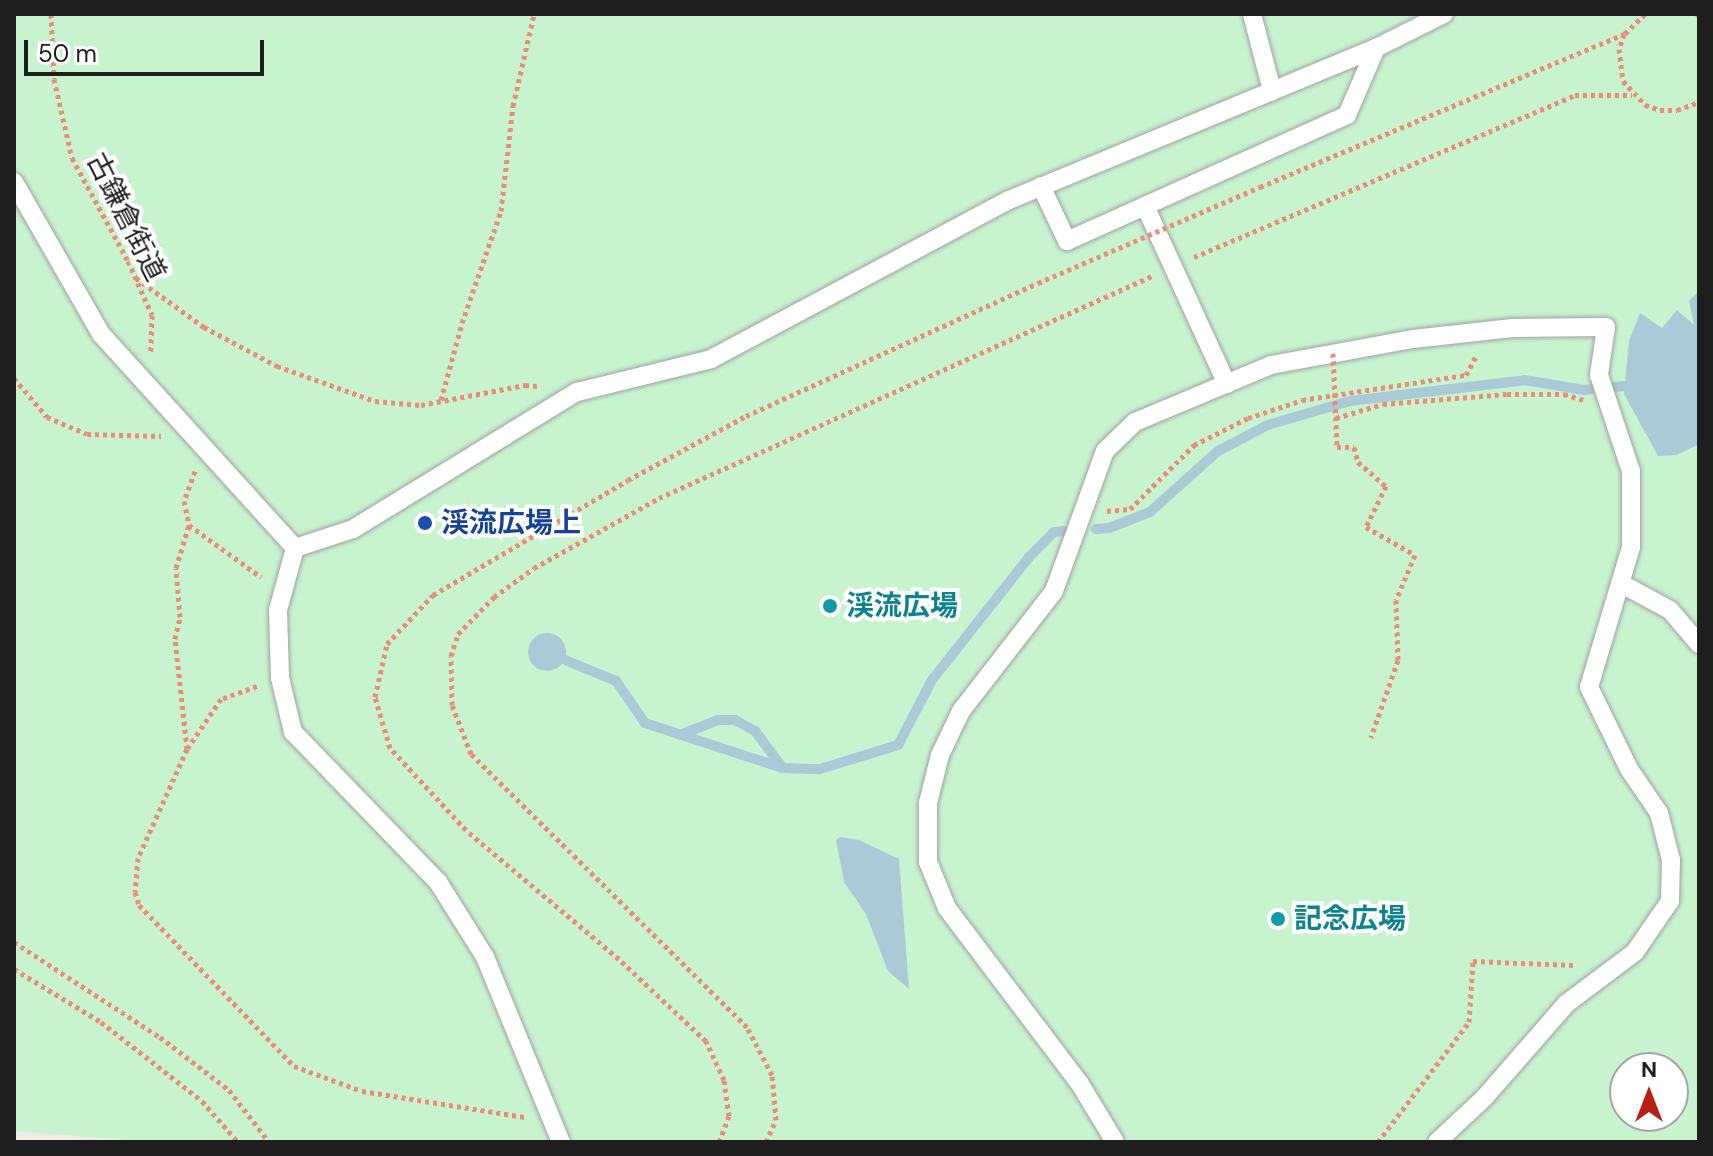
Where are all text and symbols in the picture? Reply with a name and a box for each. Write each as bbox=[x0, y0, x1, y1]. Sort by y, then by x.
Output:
scale bar bbox=[28, 24, 268, 74]
text: 50 m bbox=[38, 38, 97, 69]
street label: 古鎌倉街道 bbox=[79, 147, 173, 287]
place label: 渓流広場上 bbox=[441, 506, 581, 540]
marker: 渓流広場上 bbox=[416, 514, 434, 532]
place label: 渓流広場 bbox=[846, 589, 958, 623]
marker: 渓流広場 bbox=[821, 597, 839, 615]
place label: 記念広場 bbox=[1294, 902, 1406, 936]
marker: 記念広場 bbox=[1269, 910, 1287, 928]
north arrow bbox=[1609, 1052, 1689, 1132]
text: N bbox=[1641, 1055, 1657, 1084]

